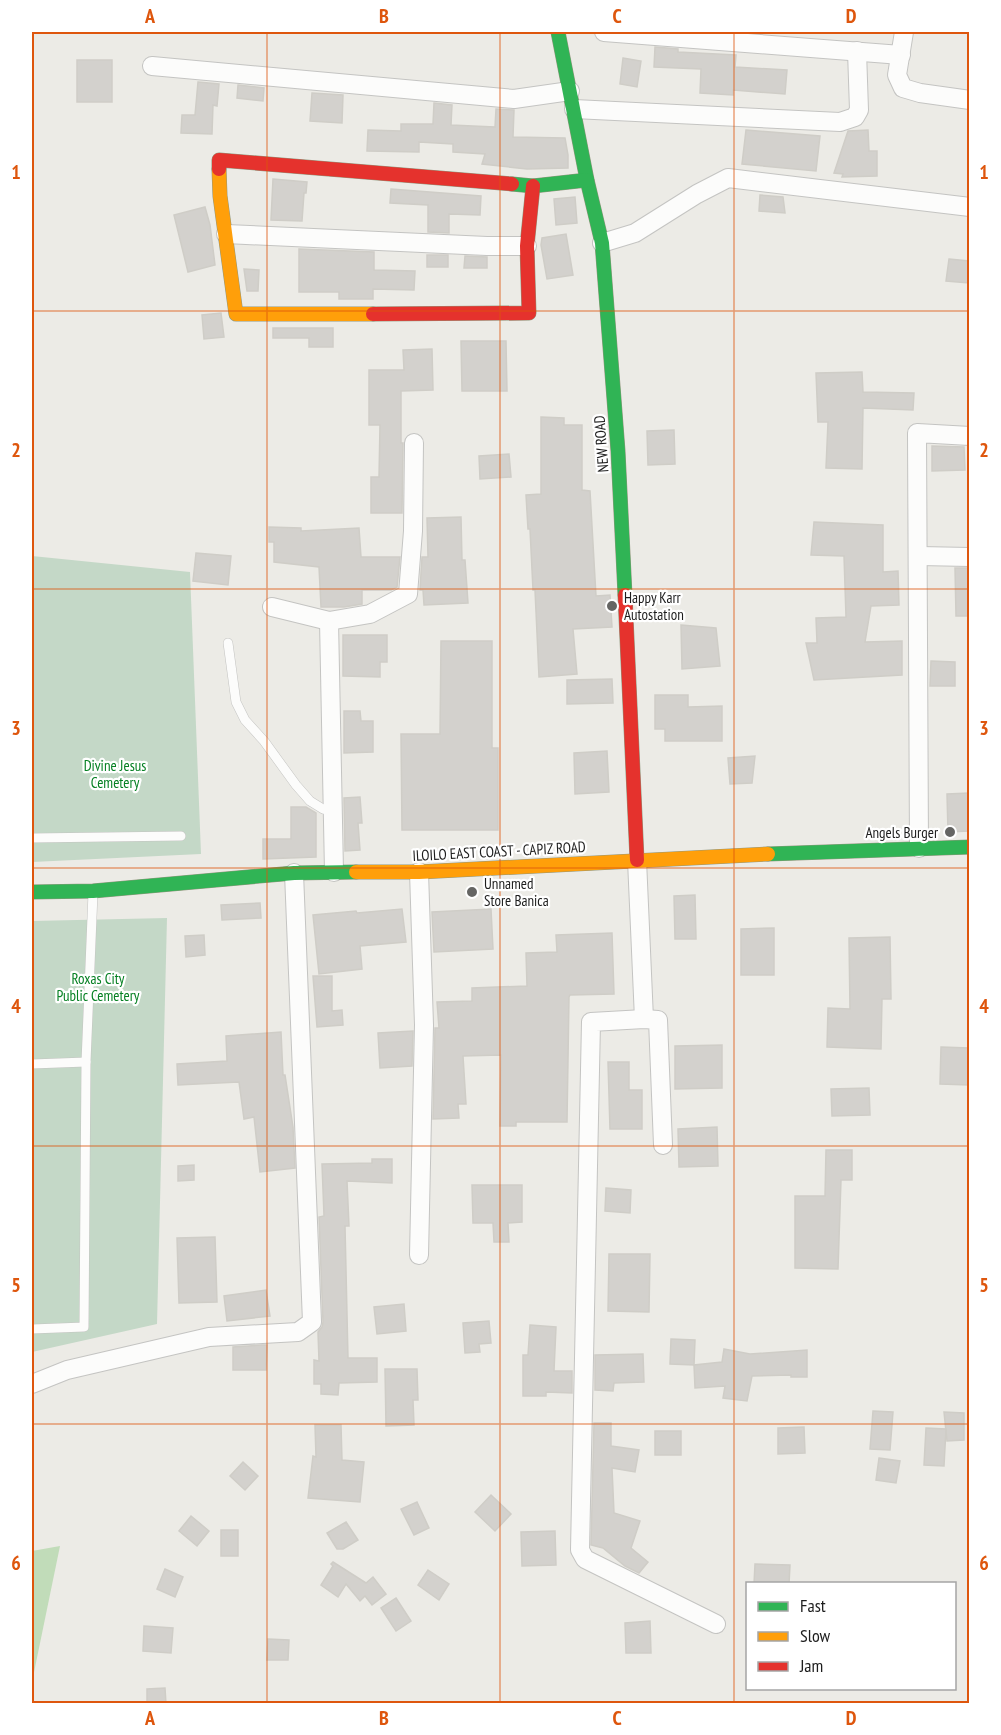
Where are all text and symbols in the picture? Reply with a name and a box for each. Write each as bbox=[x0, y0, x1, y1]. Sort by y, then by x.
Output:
text: A bbox=[144, 3, 156, 29]
text: B bbox=[379, 3, 389, 29]
text: C bbox=[612, 3, 622, 29]
text: D bbox=[846, 3, 857, 29]
text: 1 bbox=[11, 159, 21, 185]
text: 1 bbox=[979, 159, 989, 185]
street label: NEW ROAD bbox=[590, 415, 612, 473]
text: 2 bbox=[11, 437, 21, 463]
text: 2 bbox=[979, 437, 989, 463]
place label: Happy Karr Autostation bbox=[624, 588, 684, 624]
marker: Happy Karr Autostation bbox=[605, 599, 619, 613]
text: 3 bbox=[11, 715, 21, 741]
text: 3 bbox=[979, 715, 989, 741]
park label: Divine Jesus Cemetery bbox=[84, 756, 146, 792]
place label: Angels Burger bbox=[865, 823, 939, 842]
marker: Angels Burger bbox=[943, 825, 957, 839]
street label: ILOILO EAST COAST - CAPIZ ROAD bbox=[412, 837, 586, 865]
place label: Unnamed Store Banica bbox=[484, 874, 549, 910]
marker: Unnamed Store Banica bbox=[465, 885, 479, 899]
park label: Roxas City Public Cemetery bbox=[57, 969, 140, 1005]
text: 4 bbox=[11, 993, 21, 1019]
text: 4 bbox=[979, 993, 989, 1019]
text: 5 bbox=[11, 1272, 21, 1298]
text: 5 bbox=[979, 1272, 989, 1298]
text: 6 bbox=[11, 1550, 21, 1576]
text: 6 bbox=[979, 1550, 989, 1576]
legend bbox=[746, 1582, 956, 1690]
text: Fast bbox=[800, 1594, 826, 1617]
text: Slow bbox=[800, 1624, 831, 1647]
text: Jam bbox=[799, 1654, 823, 1677]
text: A bbox=[144, 1705, 156, 1731]
text: B bbox=[379, 1705, 389, 1731]
text: C bbox=[612, 1705, 622, 1731]
text: D bbox=[846, 1705, 857, 1731]

